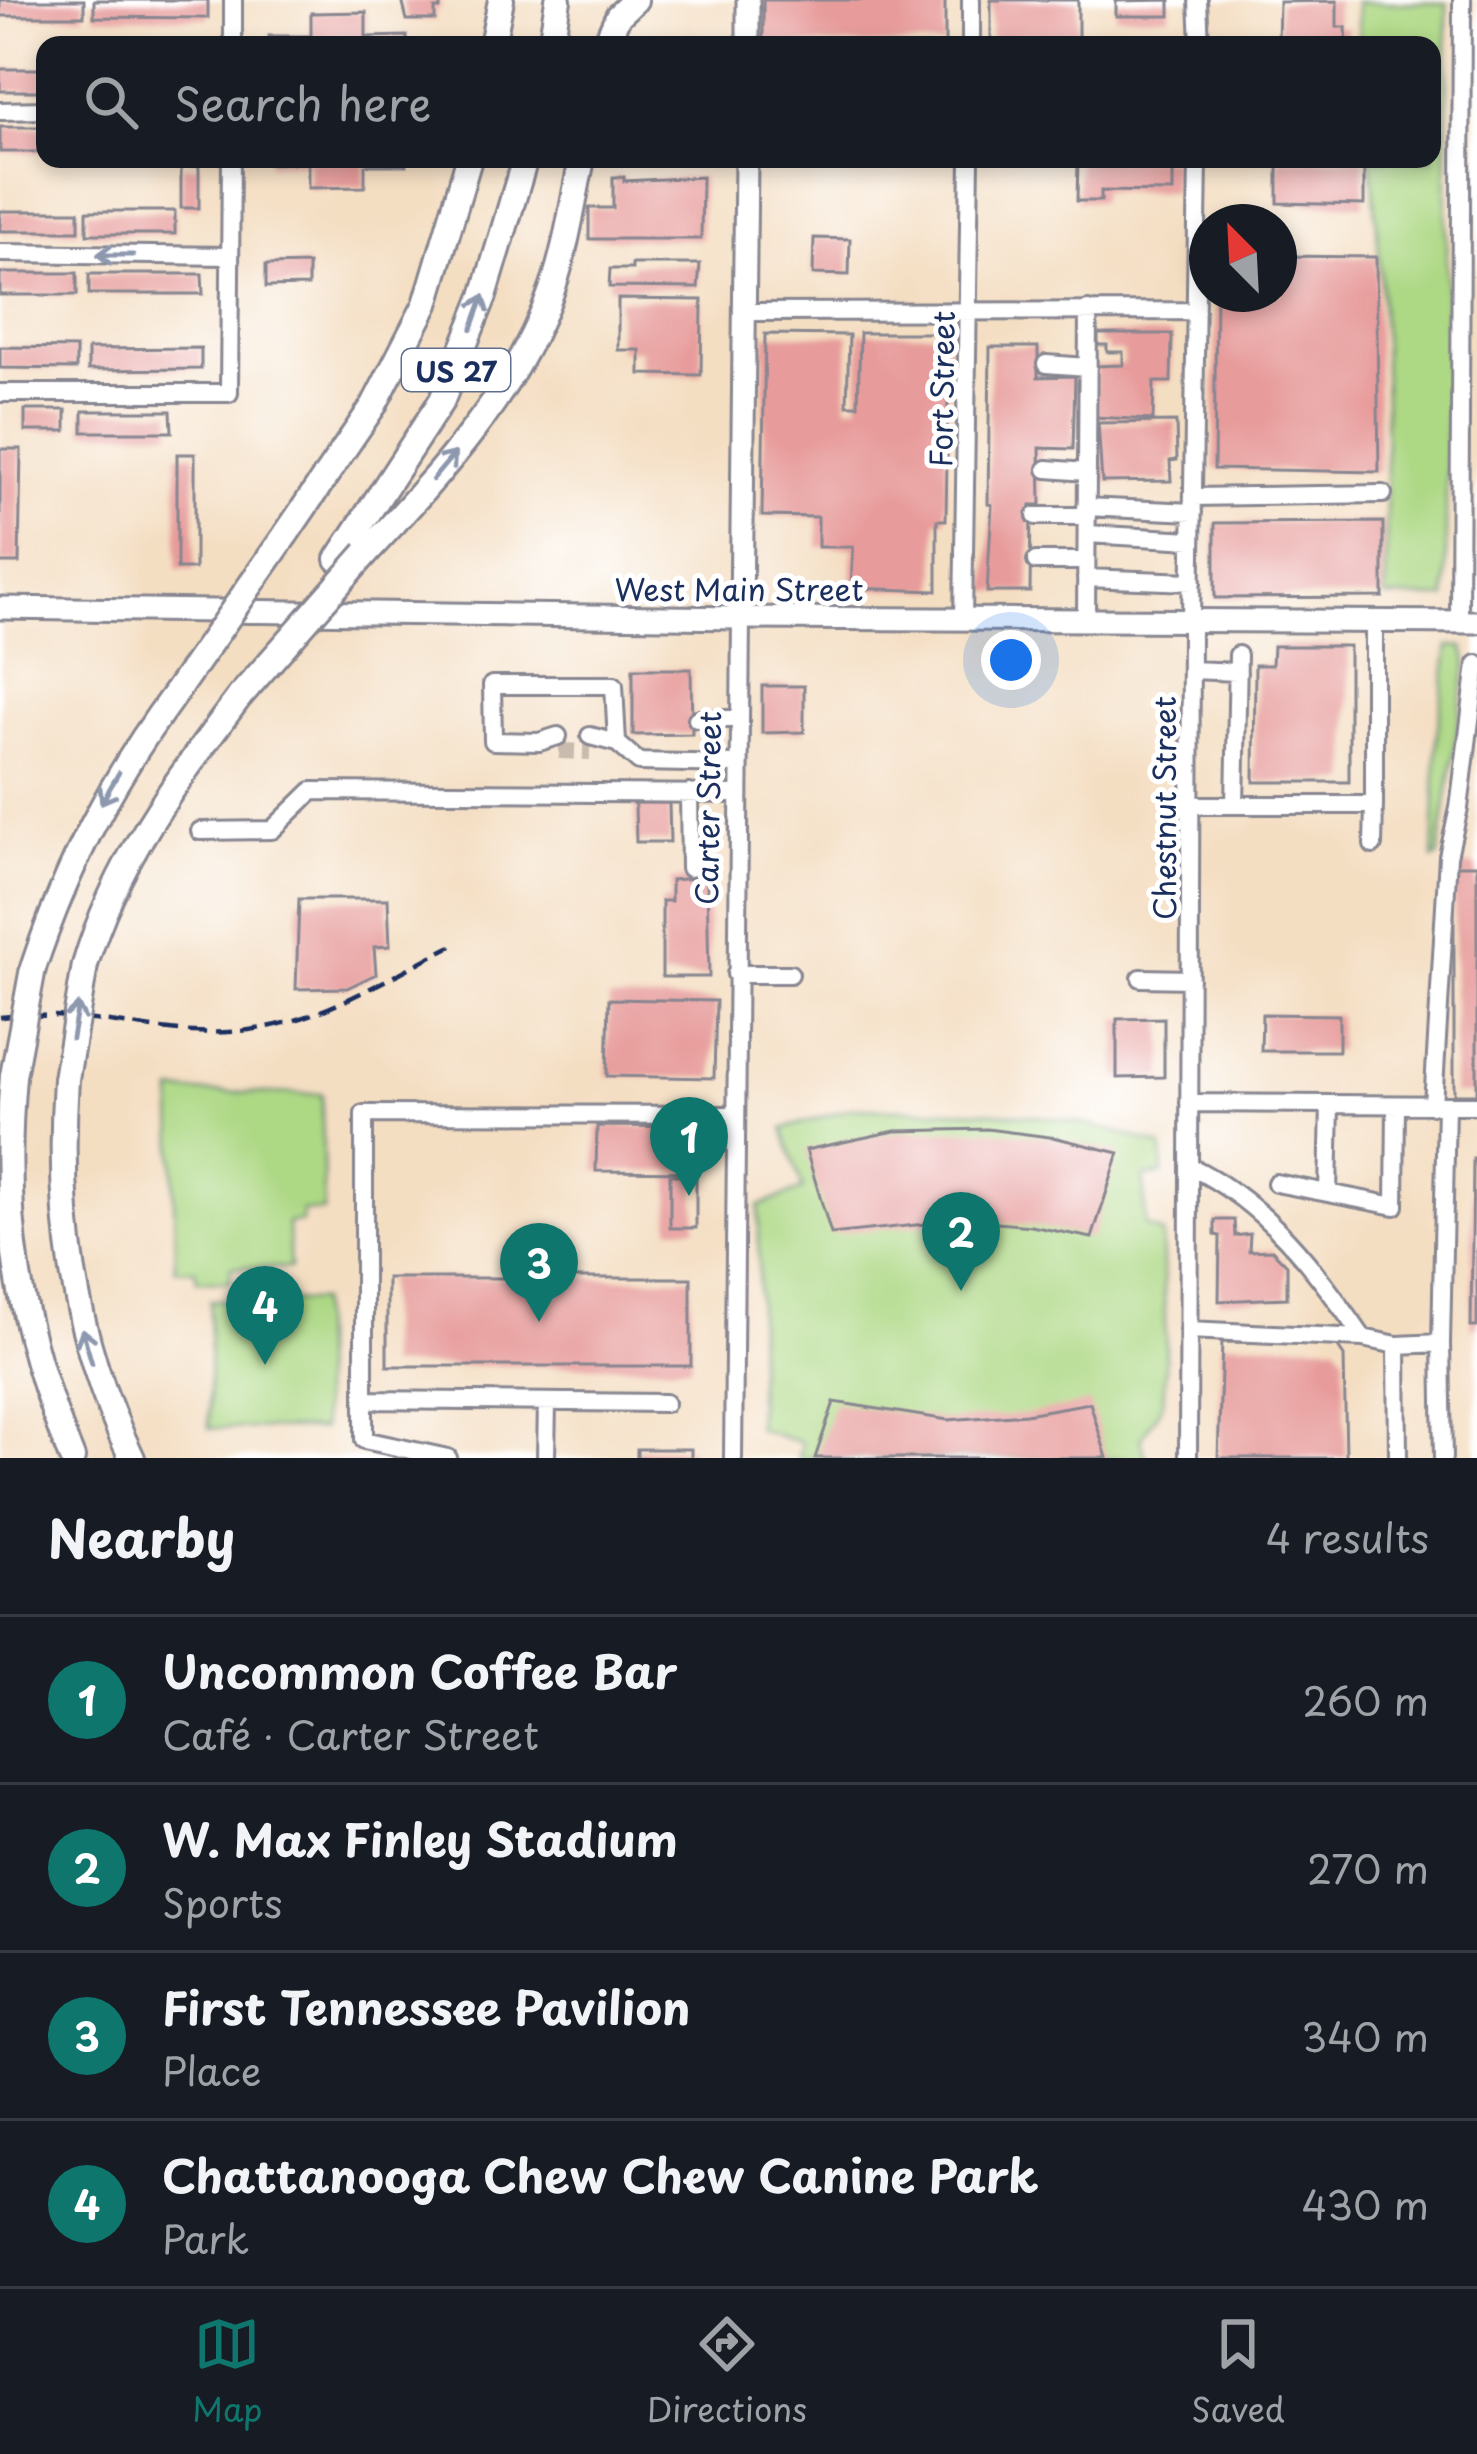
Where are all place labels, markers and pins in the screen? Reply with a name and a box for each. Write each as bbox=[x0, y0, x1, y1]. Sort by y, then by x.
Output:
pin: 1 bbox=[650, 1097, 728, 1196]
pin: 2 bbox=[922, 1192, 1000, 1291]
pin: 3 bbox=[500, 1223, 578, 1322]
pin: 4 bbox=[226, 1266, 304, 1365]

